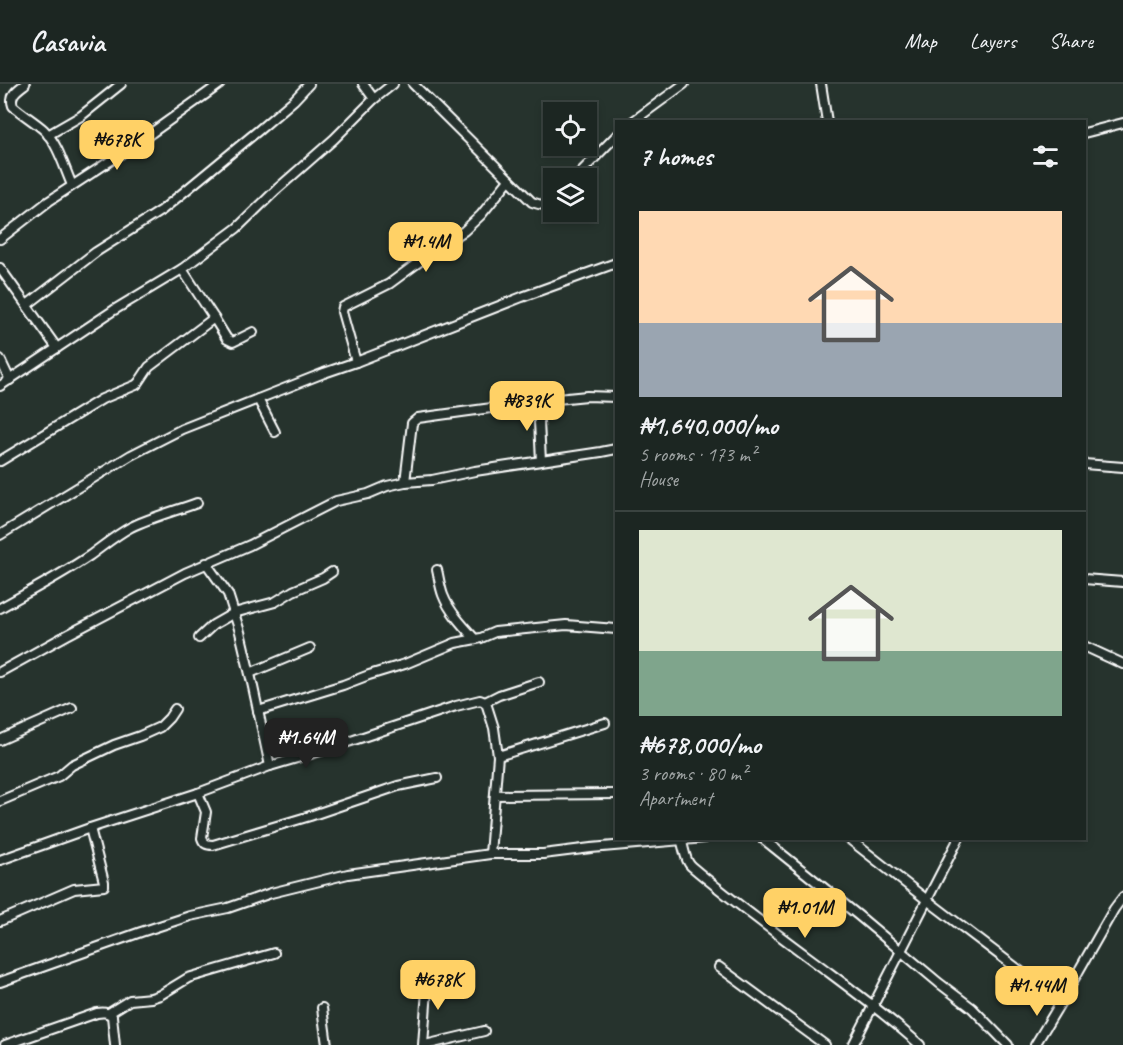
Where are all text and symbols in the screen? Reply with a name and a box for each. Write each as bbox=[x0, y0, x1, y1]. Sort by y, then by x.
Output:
text: Casavia bbox=[30, 24, 104, 59]
text: Map bbox=[904, 28, 937, 54]
text: Layers bbox=[970, 28, 1016, 54]
text: Share bbox=[1049, 28, 1093, 54]
map controls bbox=[543, 102, 597, 222]
button: locate bbox=[543, 102, 597, 156]
pin: ₦678K bbox=[75, 120, 159, 171]
text: ₦678K bbox=[93, 127, 141, 152]
text: 7 homes bbox=[639, 140, 712, 173]
icon: filters bbox=[1029, 140, 1062, 173]
button: layers bbox=[543, 168, 597, 222]
pin: ₦1.4M bbox=[384, 222, 468, 273]
text: ₦1.4M bbox=[403, 229, 449, 254]
icon: home bbox=[797, 250, 905, 358]
pin: ₦839K bbox=[485, 381, 569, 432]
text: ₦839K bbox=[504, 388, 550, 413]
text: ₦1,640,000/mo bbox=[639, 409, 778, 442]
text: 5 rooms · 173 m² bbox=[639, 442, 756, 467]
text: House bbox=[639, 467, 678, 492]
icon: home bbox=[797, 569, 905, 677]
pin: ₦1.64M bbox=[257, 718, 355, 769]
text: ₦1.64M bbox=[278, 725, 334, 750]
text: ₦678,000/mo bbox=[639, 728, 761, 761]
text: 3 rooms · 80 m² bbox=[639, 761, 747, 786]
text: Apartment bbox=[639, 786, 712, 811]
pin: ₦1.01M bbox=[756, 888, 854, 939]
text: ₦1.01M bbox=[777, 895, 833, 920]
pin: ₦678K bbox=[396, 960, 480, 1011]
pin: ₦1.44M bbox=[988, 966, 1086, 1017]
text: ₦678K bbox=[414, 967, 462, 992]
text: ₦1.44M bbox=[1009, 973, 1065, 998]

